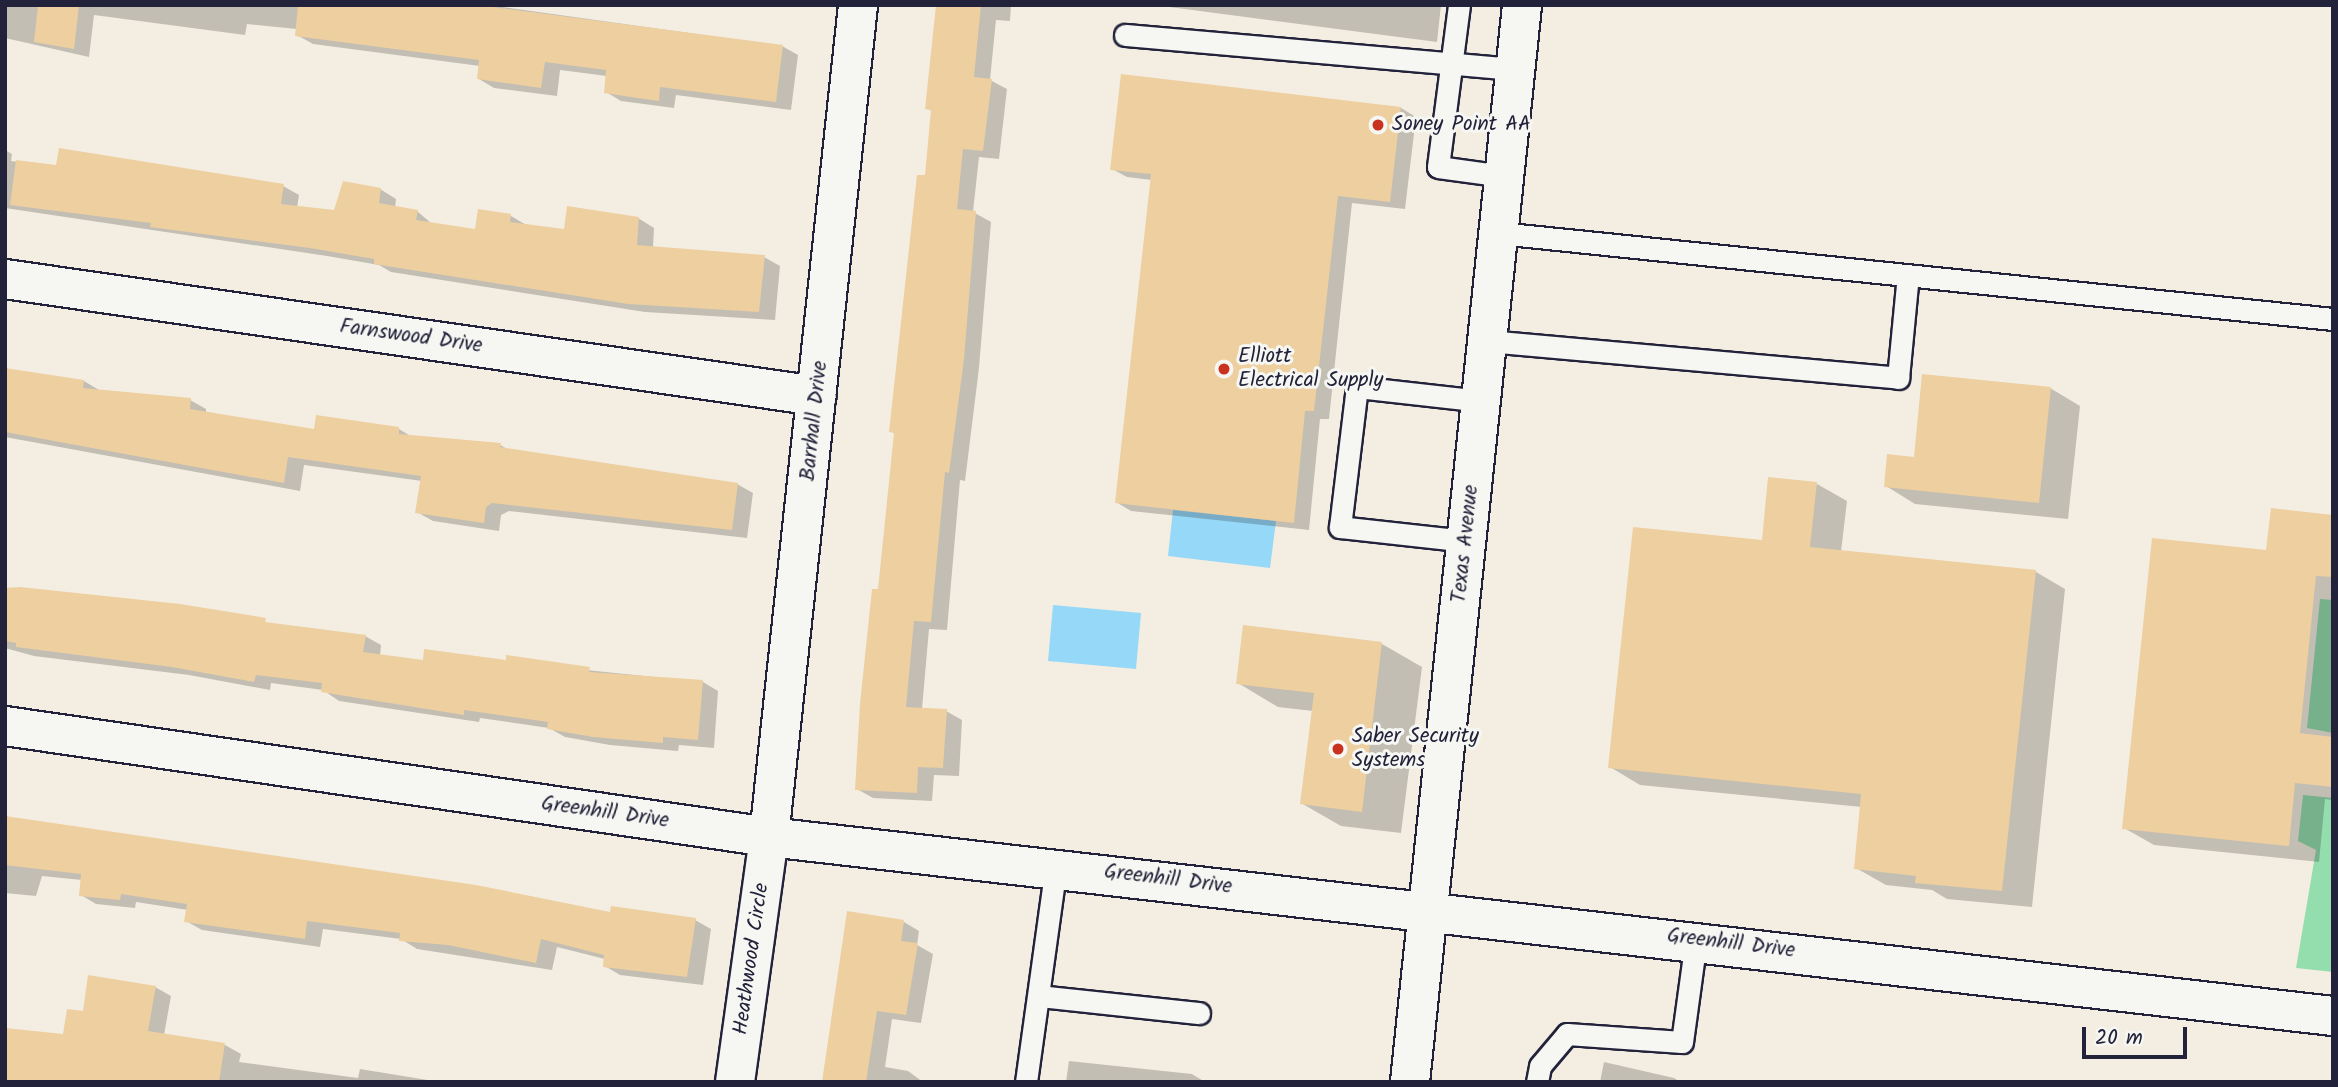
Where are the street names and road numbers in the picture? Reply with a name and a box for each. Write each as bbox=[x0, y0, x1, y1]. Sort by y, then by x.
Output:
street label: Farnswood Drive bbox=[338, 315, 484, 359]
street label: Barrhall Drive bbox=[796, 360, 834, 482]
street label: Texas Avenue bbox=[1447, 484, 1485, 604]
street label: Greenhill Drive bbox=[540, 792, 670, 834]
street label: Greenhill Drive bbox=[1103, 860, 1233, 900]
street label: Heathwood Circle bbox=[729, 881, 775, 1037]
street label: Greenhill Drive bbox=[1666, 924, 1796, 964]

